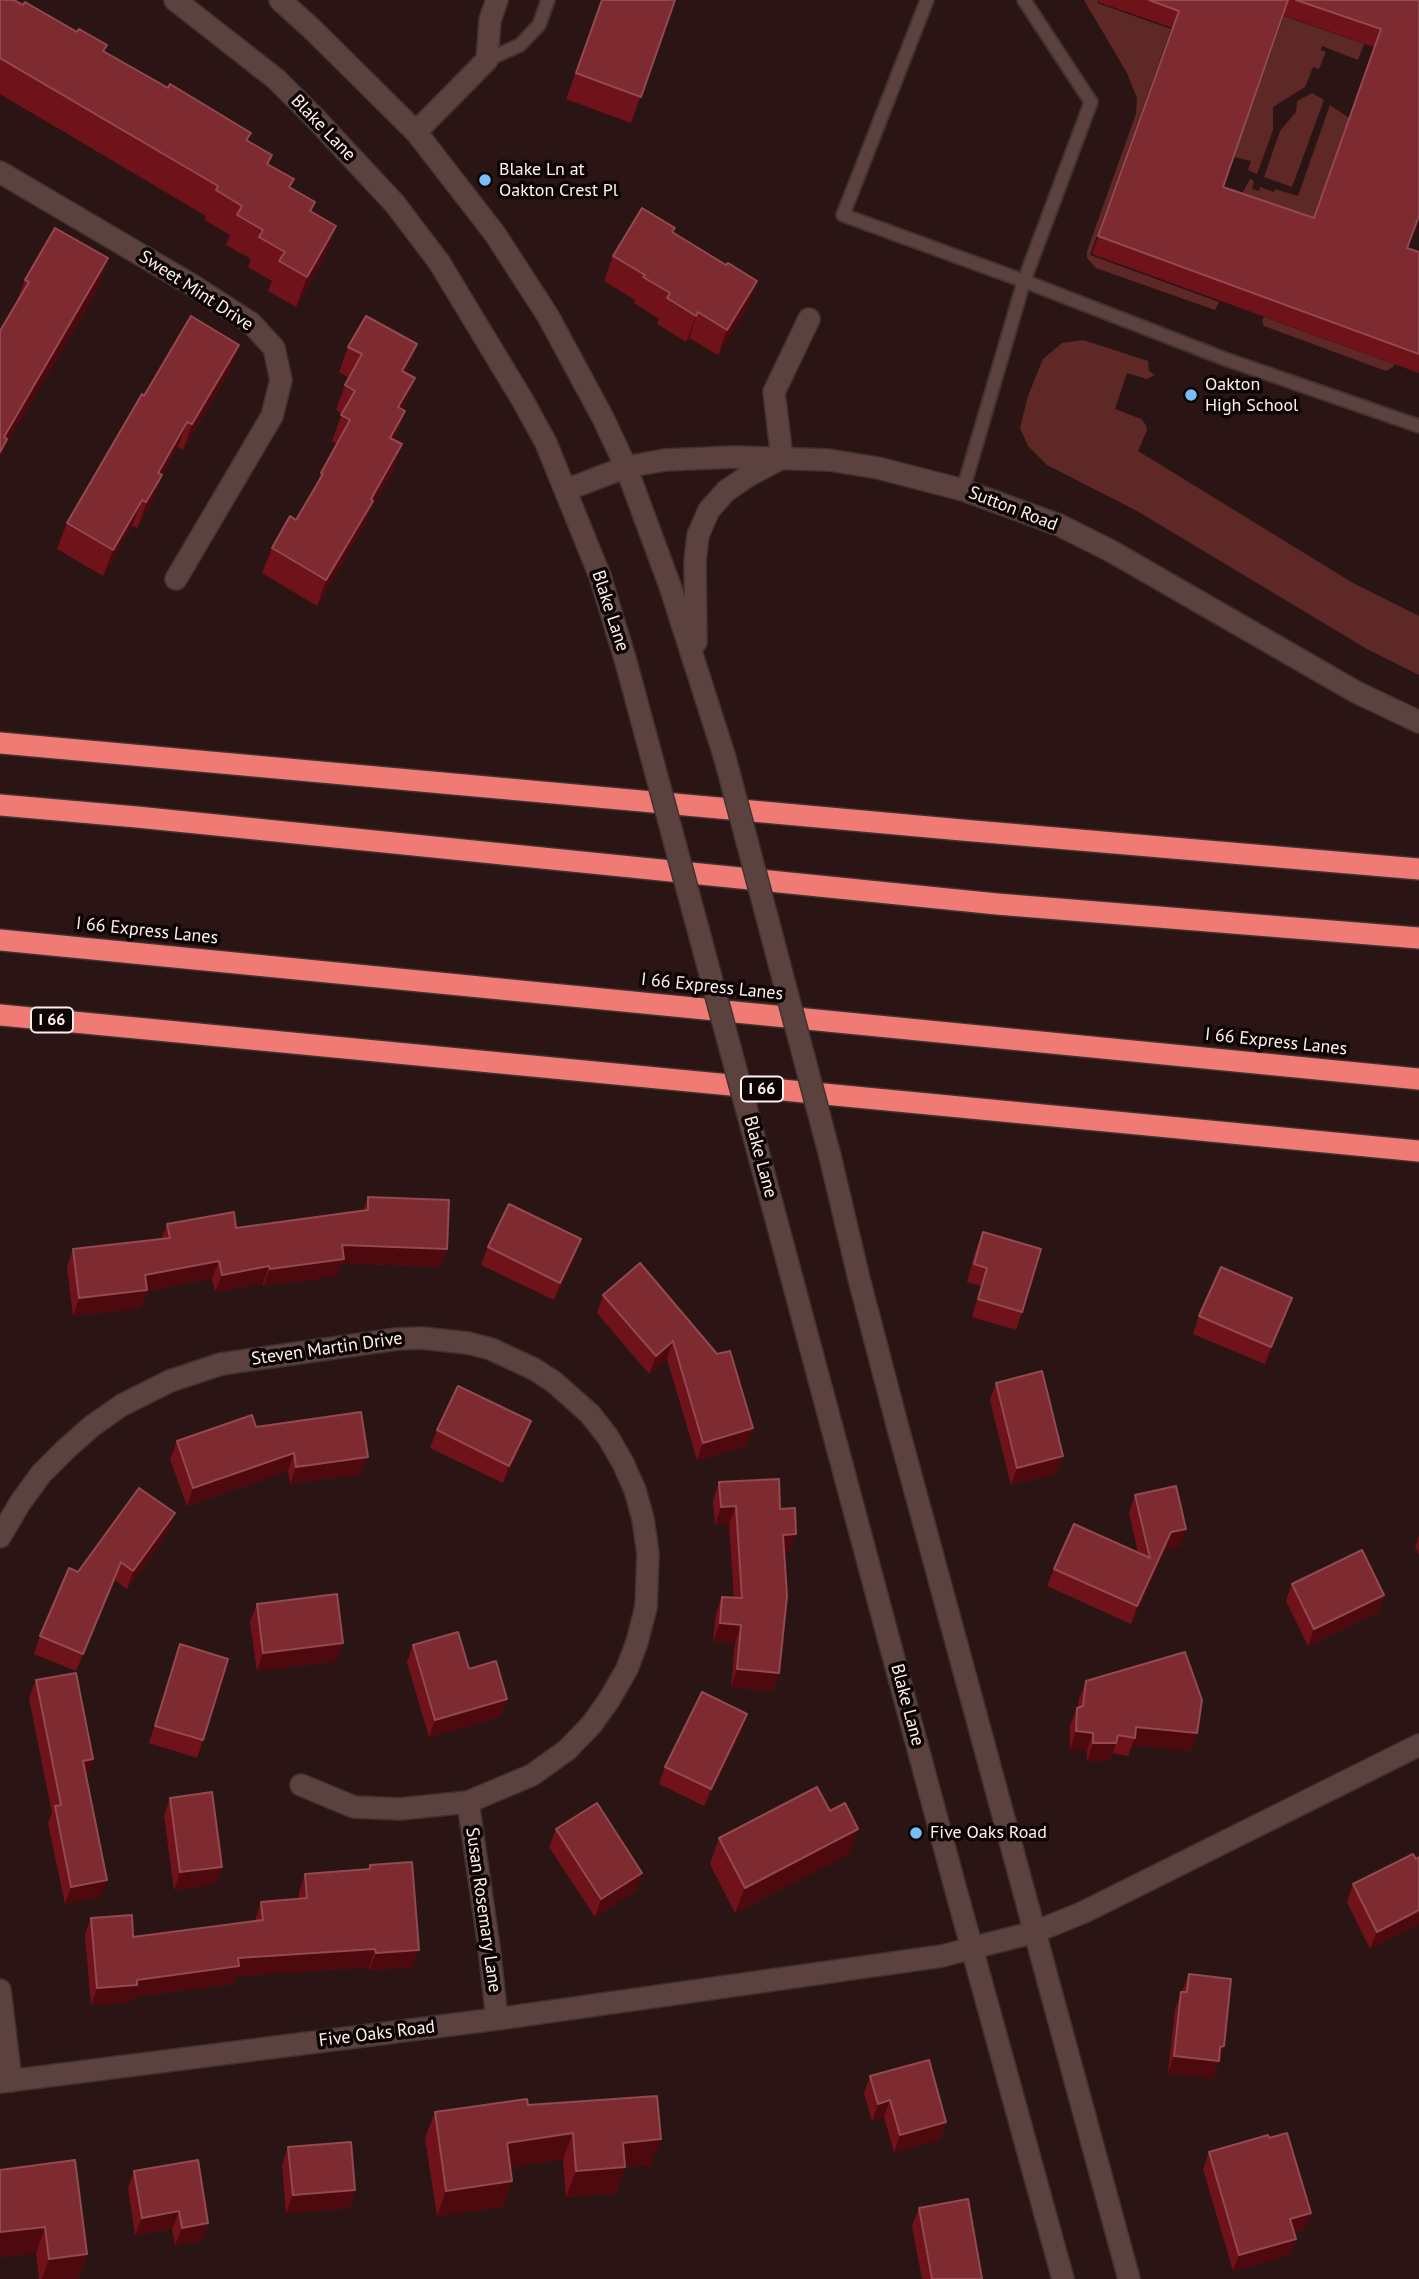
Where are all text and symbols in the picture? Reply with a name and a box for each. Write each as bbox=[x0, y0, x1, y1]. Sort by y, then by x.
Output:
street label: Blake Lane bbox=[286, 90, 360, 166]
place label: Blake Ln at Oakton Crest Pl bbox=[499, 159, 618, 202]
marker: Blake Ln at Oakton Crest Pl bbox=[477, 172, 493, 188]
street label: Sweet Mint Drive bbox=[135, 246, 257, 336]
place label: Oakton High School bbox=[1205, 374, 1298, 416]
marker: Oakton High School bbox=[1183, 387, 1199, 403]
street label: Sutton Road bbox=[965, 482, 1061, 536]
street label: Blake Lane bbox=[587, 568, 633, 654]
street label: I 66 Express Lanes bbox=[75, 913, 219, 949]
street label: I 66 Express Lanes bbox=[640, 969, 784, 1005]
road number: I 66 bbox=[31, 1008, 73, 1032]
street label: I 66 Express Lanes bbox=[1204, 1024, 1348, 1060]
road number: I 66 bbox=[741, 1077, 783, 1102]
street label: Blake Lane bbox=[739, 1114, 781, 1200]
street label: Steven Martin Drive bbox=[250, 1328, 404, 1370]
street label: Blake Lane bbox=[886, 1662, 928, 1748]
place label: Five Oaks Road bbox=[930, 1822, 1047, 1844]
marker: Five Oaks Road bbox=[908, 1825, 924, 1841]
street label: Susan Rosemary Lane bbox=[461, 1826, 505, 1994]
street label: Five Oaks Road bbox=[318, 2016, 436, 2052]

